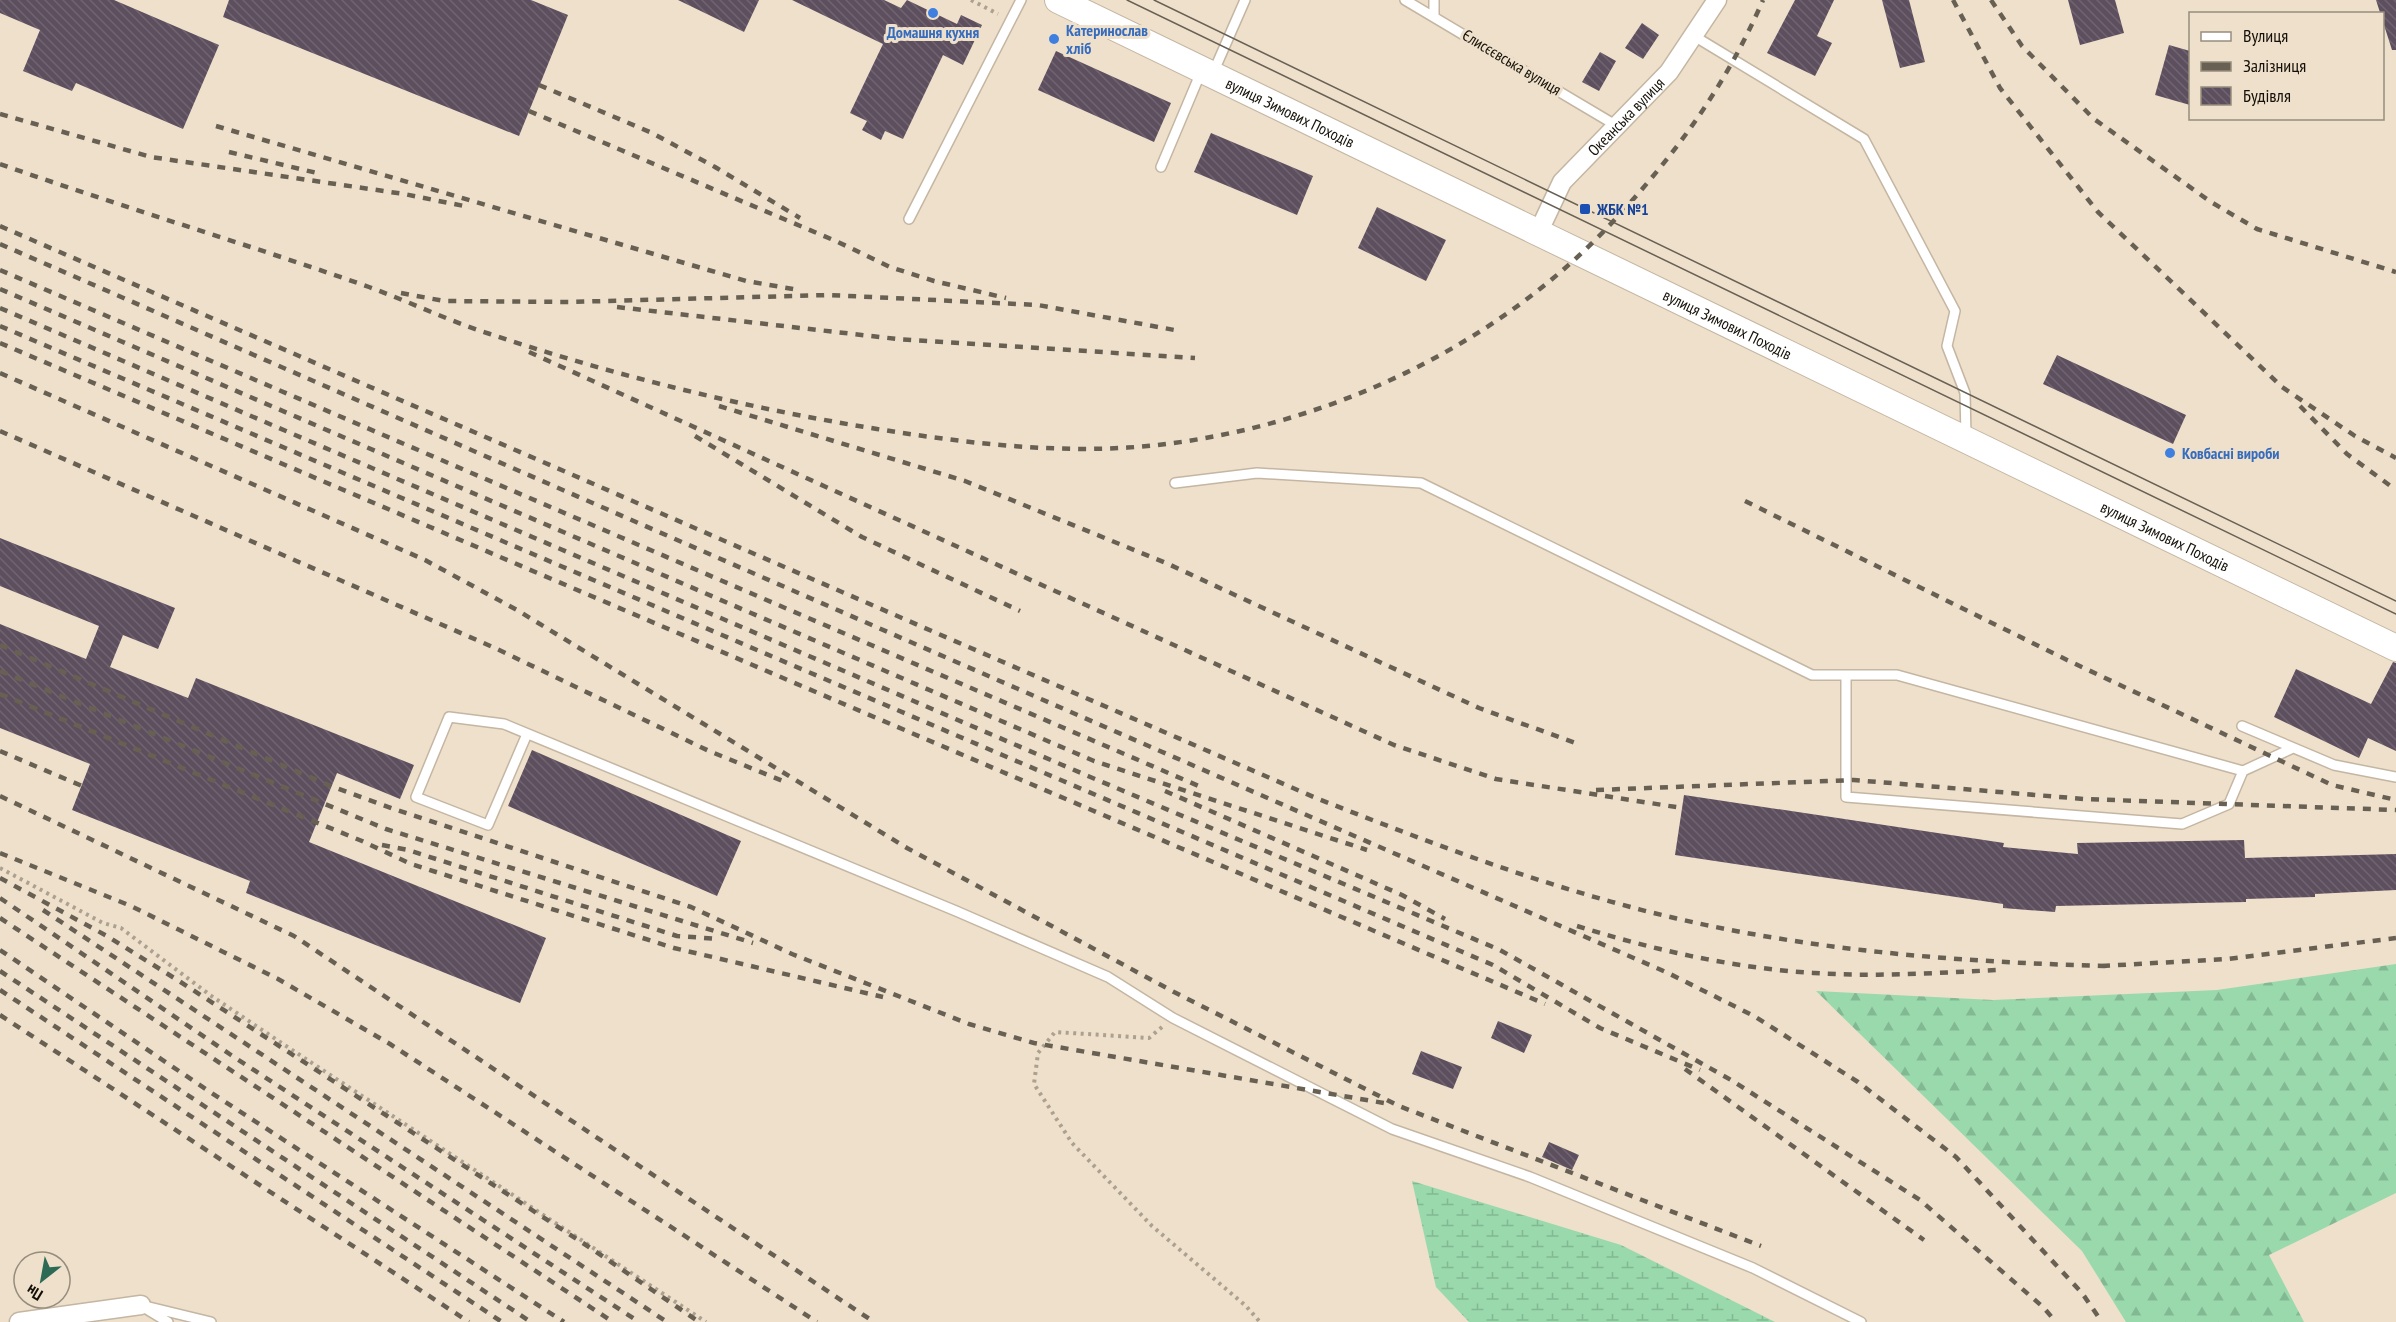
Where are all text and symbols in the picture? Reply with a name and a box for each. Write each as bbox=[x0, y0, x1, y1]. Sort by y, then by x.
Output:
marker: Домашня кухня bbox=[926, 6, 940, 20]
legend bbox=[2189, 12, 2384, 120]
place label: Катеринослав хліб bbox=[1066, 20, 1148, 58]
place label: Домашня кухня bbox=[887, 22, 979, 42]
text: Вулиця bbox=[2243, 24, 2288, 47]
street label: Єлисєєвська вулиця bbox=[1459, 25, 1565, 99]
marker: Катеринослав хліб bbox=[1047, 32, 1061, 46]
text: Залізниця bbox=[2243, 54, 2306, 77]
street label: вулиця Зимових Походів bbox=[1223, 73, 1358, 152]
street label: Океанська вулиця bbox=[1583, 73, 1669, 160]
text: Будівля bbox=[2243, 84, 2291, 107]
place label: ЖБК №1 bbox=[1596, 199, 1649, 219]
marker: ЖБК №1 bbox=[1578, 202, 1592, 216]
street label: вулиця Зимових Походів bbox=[1660, 285, 1795, 364]
place label: Ковбасні вироби bbox=[2182, 443, 2280, 463]
marker: Ковбасні вироби bbox=[2163, 446, 2177, 460]
street label: вулиця Зимових Походів bbox=[2098, 497, 2232, 576]
north arrow bbox=[12, 1250, 72, 1310]
text: Пн bbox=[22, 1280, 46, 1305]

